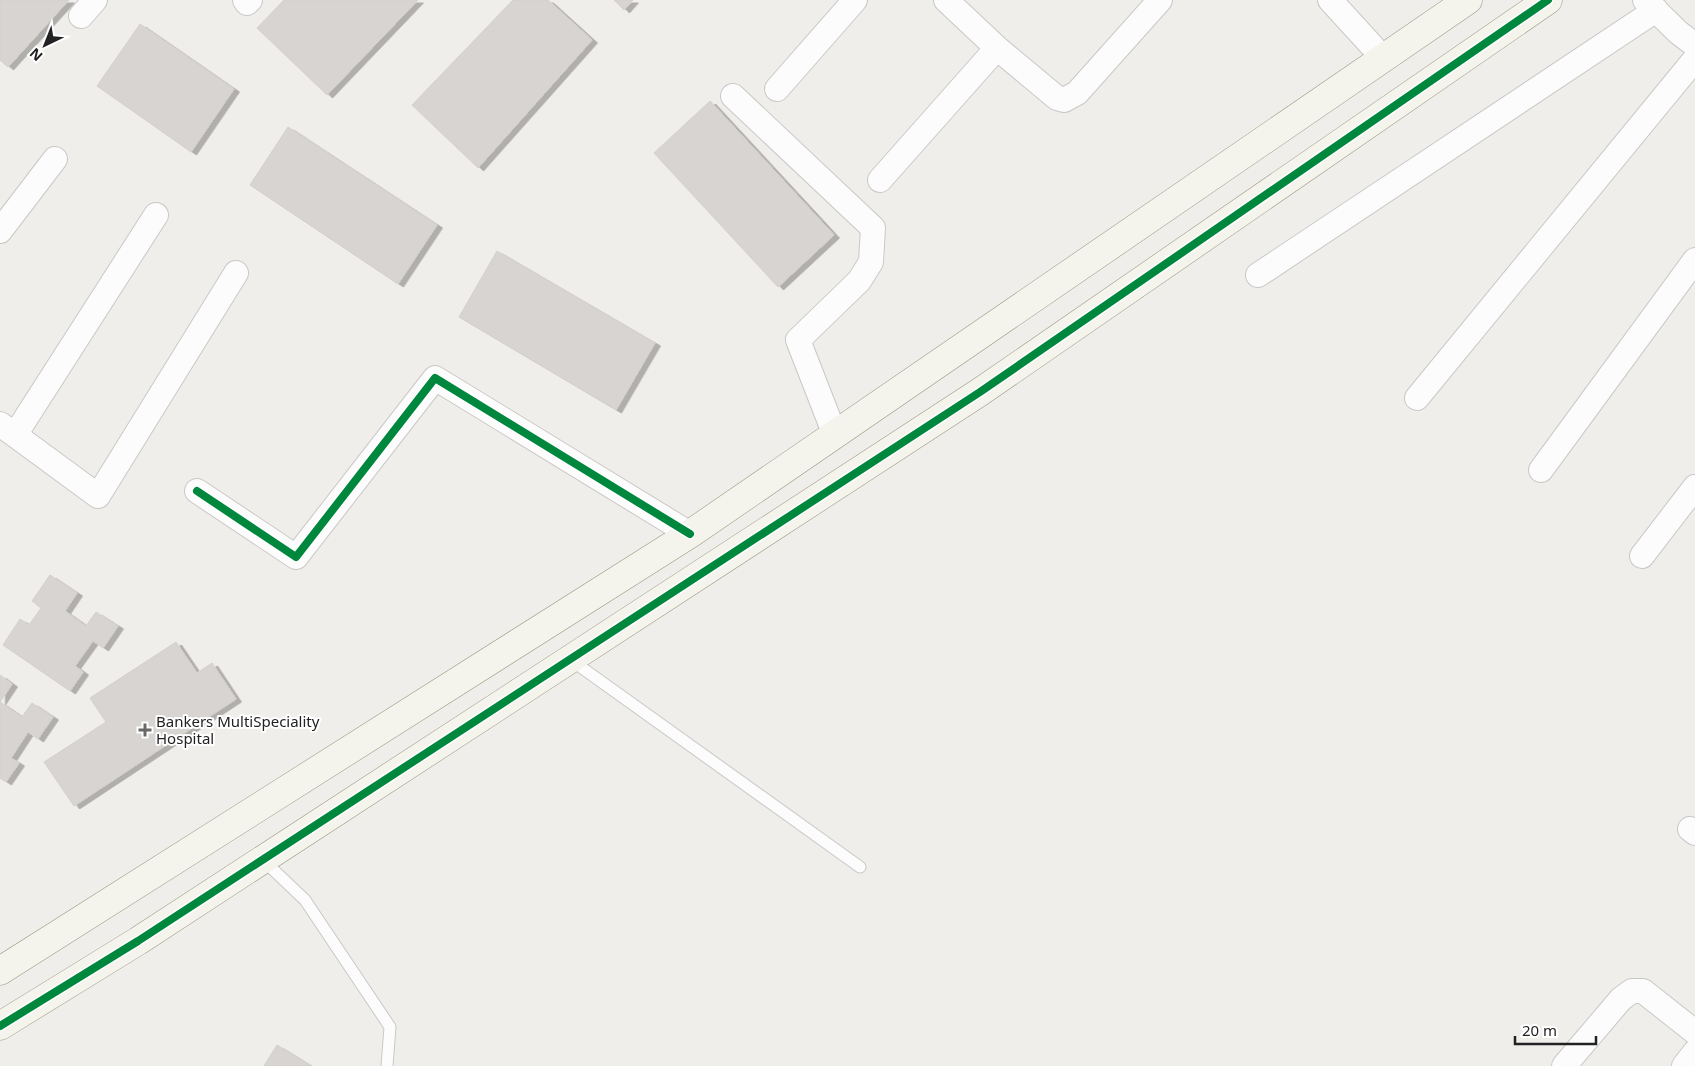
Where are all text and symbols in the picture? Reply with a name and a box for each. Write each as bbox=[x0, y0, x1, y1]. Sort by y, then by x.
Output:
north arrow bbox=[20, 20, 70, 70]
text: N bbox=[25, 44, 46, 66]
place label: Bankers MultiSpeciality Hospital bbox=[156, 711, 320, 748]
marker: Bankers MultiSpeciality Hospital bbox=[138, 723, 152, 737]
scale bar bbox=[1515, 1014, 1596, 1046]
text: 20 m bbox=[1522, 1020, 1557, 1040]

